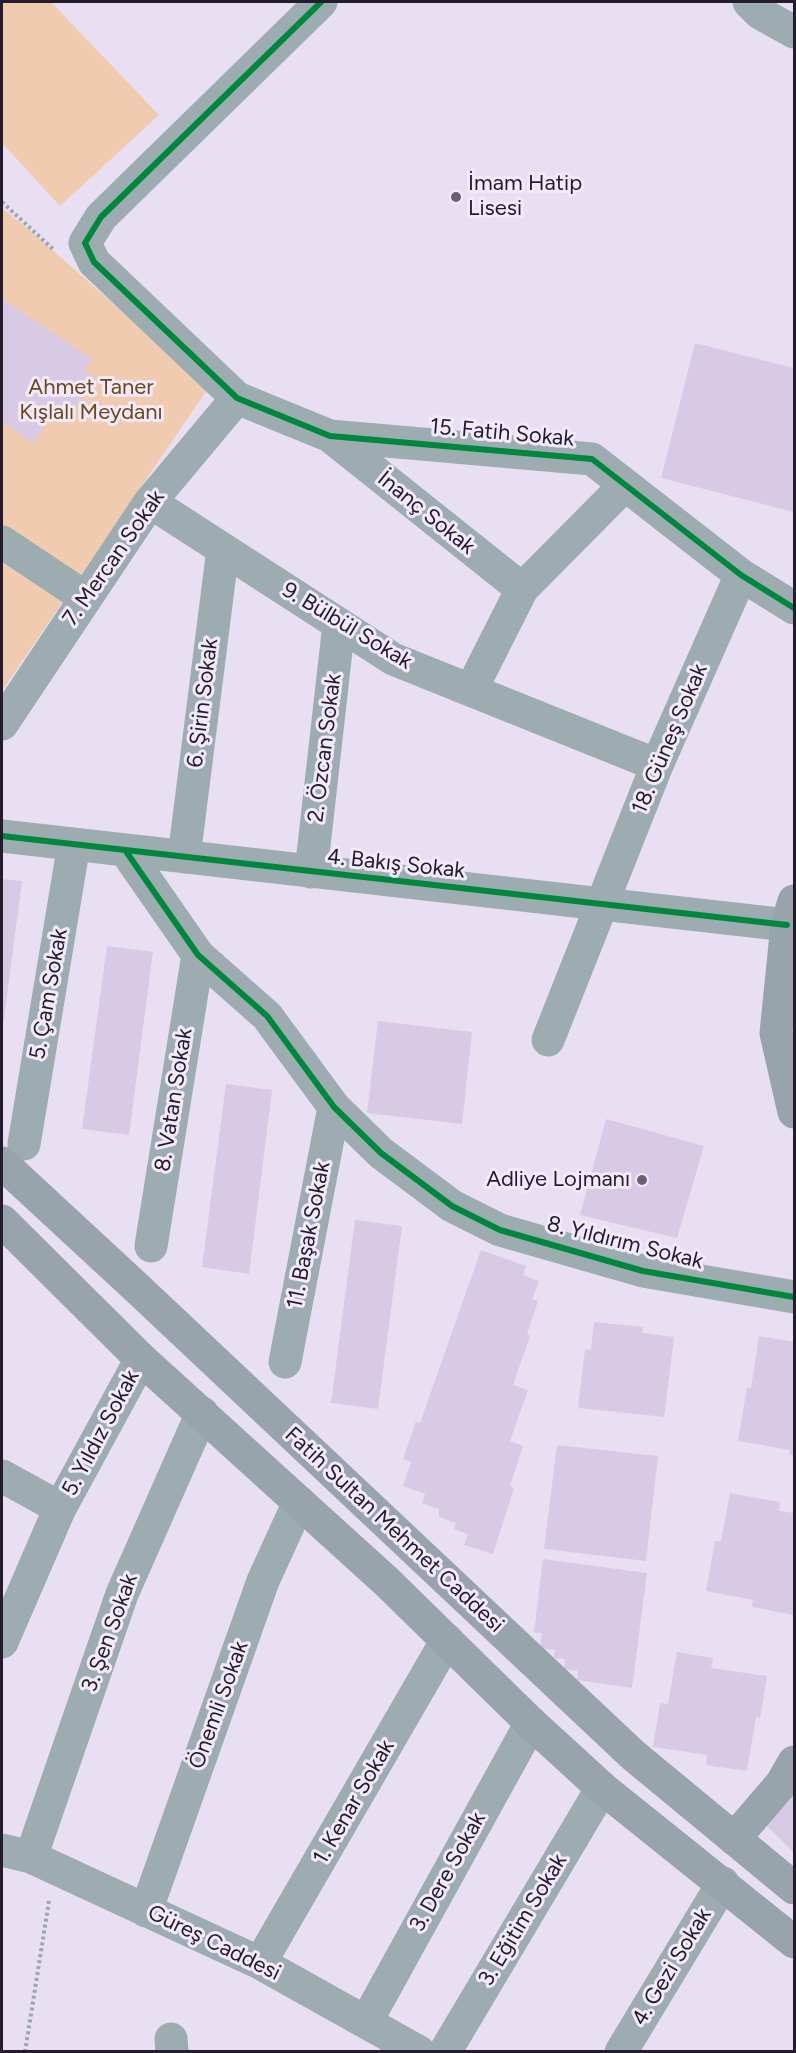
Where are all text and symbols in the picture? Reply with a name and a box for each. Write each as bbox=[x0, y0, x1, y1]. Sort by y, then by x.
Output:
place label: İmam Hatip Lisesi bbox=[468, 171, 582, 222]
marker: İmam Hatip Lisesi bbox=[449, 190, 463, 204]
park label: Ahmet Taner Kışlalı Meydanı bbox=[19, 375, 163, 427]
street label: 15. Fatih Sokak bbox=[429, 414, 575, 452]
street label: İnanç Sokak bbox=[372, 466, 480, 560]
street label: 7. Mercan Sokak bbox=[58, 485, 170, 631]
street label: 9. Bülbül Sokak bbox=[277, 577, 417, 675]
street label: 6. Şirin Sokak bbox=[182, 637, 224, 769]
street label: 18. Güneş Sokak bbox=[627, 660, 713, 818]
street label: 2. Özcan Sokak bbox=[303, 672, 347, 824]
street label: 4. Bakış Sokak bbox=[326, 844, 466, 884]
street label: 5. Çam Sokak bbox=[24, 926, 74, 1062]
street label: 8. Vatan Sokak bbox=[150, 1026, 198, 1174]
street label: 11. Başak Sokak bbox=[282, 1159, 336, 1311]
place label: Adliye Lojmanı bbox=[486, 1167, 630, 1193]
marker: Adliye Lojmanı bbox=[635, 1173, 649, 1187]
street label: 8. Yıldırım Sokak bbox=[544, 1211, 706, 1275]
street label: 5. Yıldız Sokak bbox=[57, 1366, 145, 1500]
street label: Fatih Sultan Mehmet Caddesi bbox=[279, 1422, 509, 1638]
street label: 3. Şen Sokak bbox=[76, 1570, 144, 1696]
street label: Önemli Sokak bbox=[184, 1638, 254, 1772]
street label: 1. Kenar Sokak bbox=[308, 1735, 400, 1869]
street label: 3. Dere Sokak bbox=[404, 1808, 492, 1936]
street label: 3. Eğitim Sokak bbox=[473, 1849, 573, 1991]
street label: Güreş Caddesi bbox=[143, 1899, 285, 1987]
street label: 4. Gezi Sokak bbox=[627, 1903, 717, 2031]

